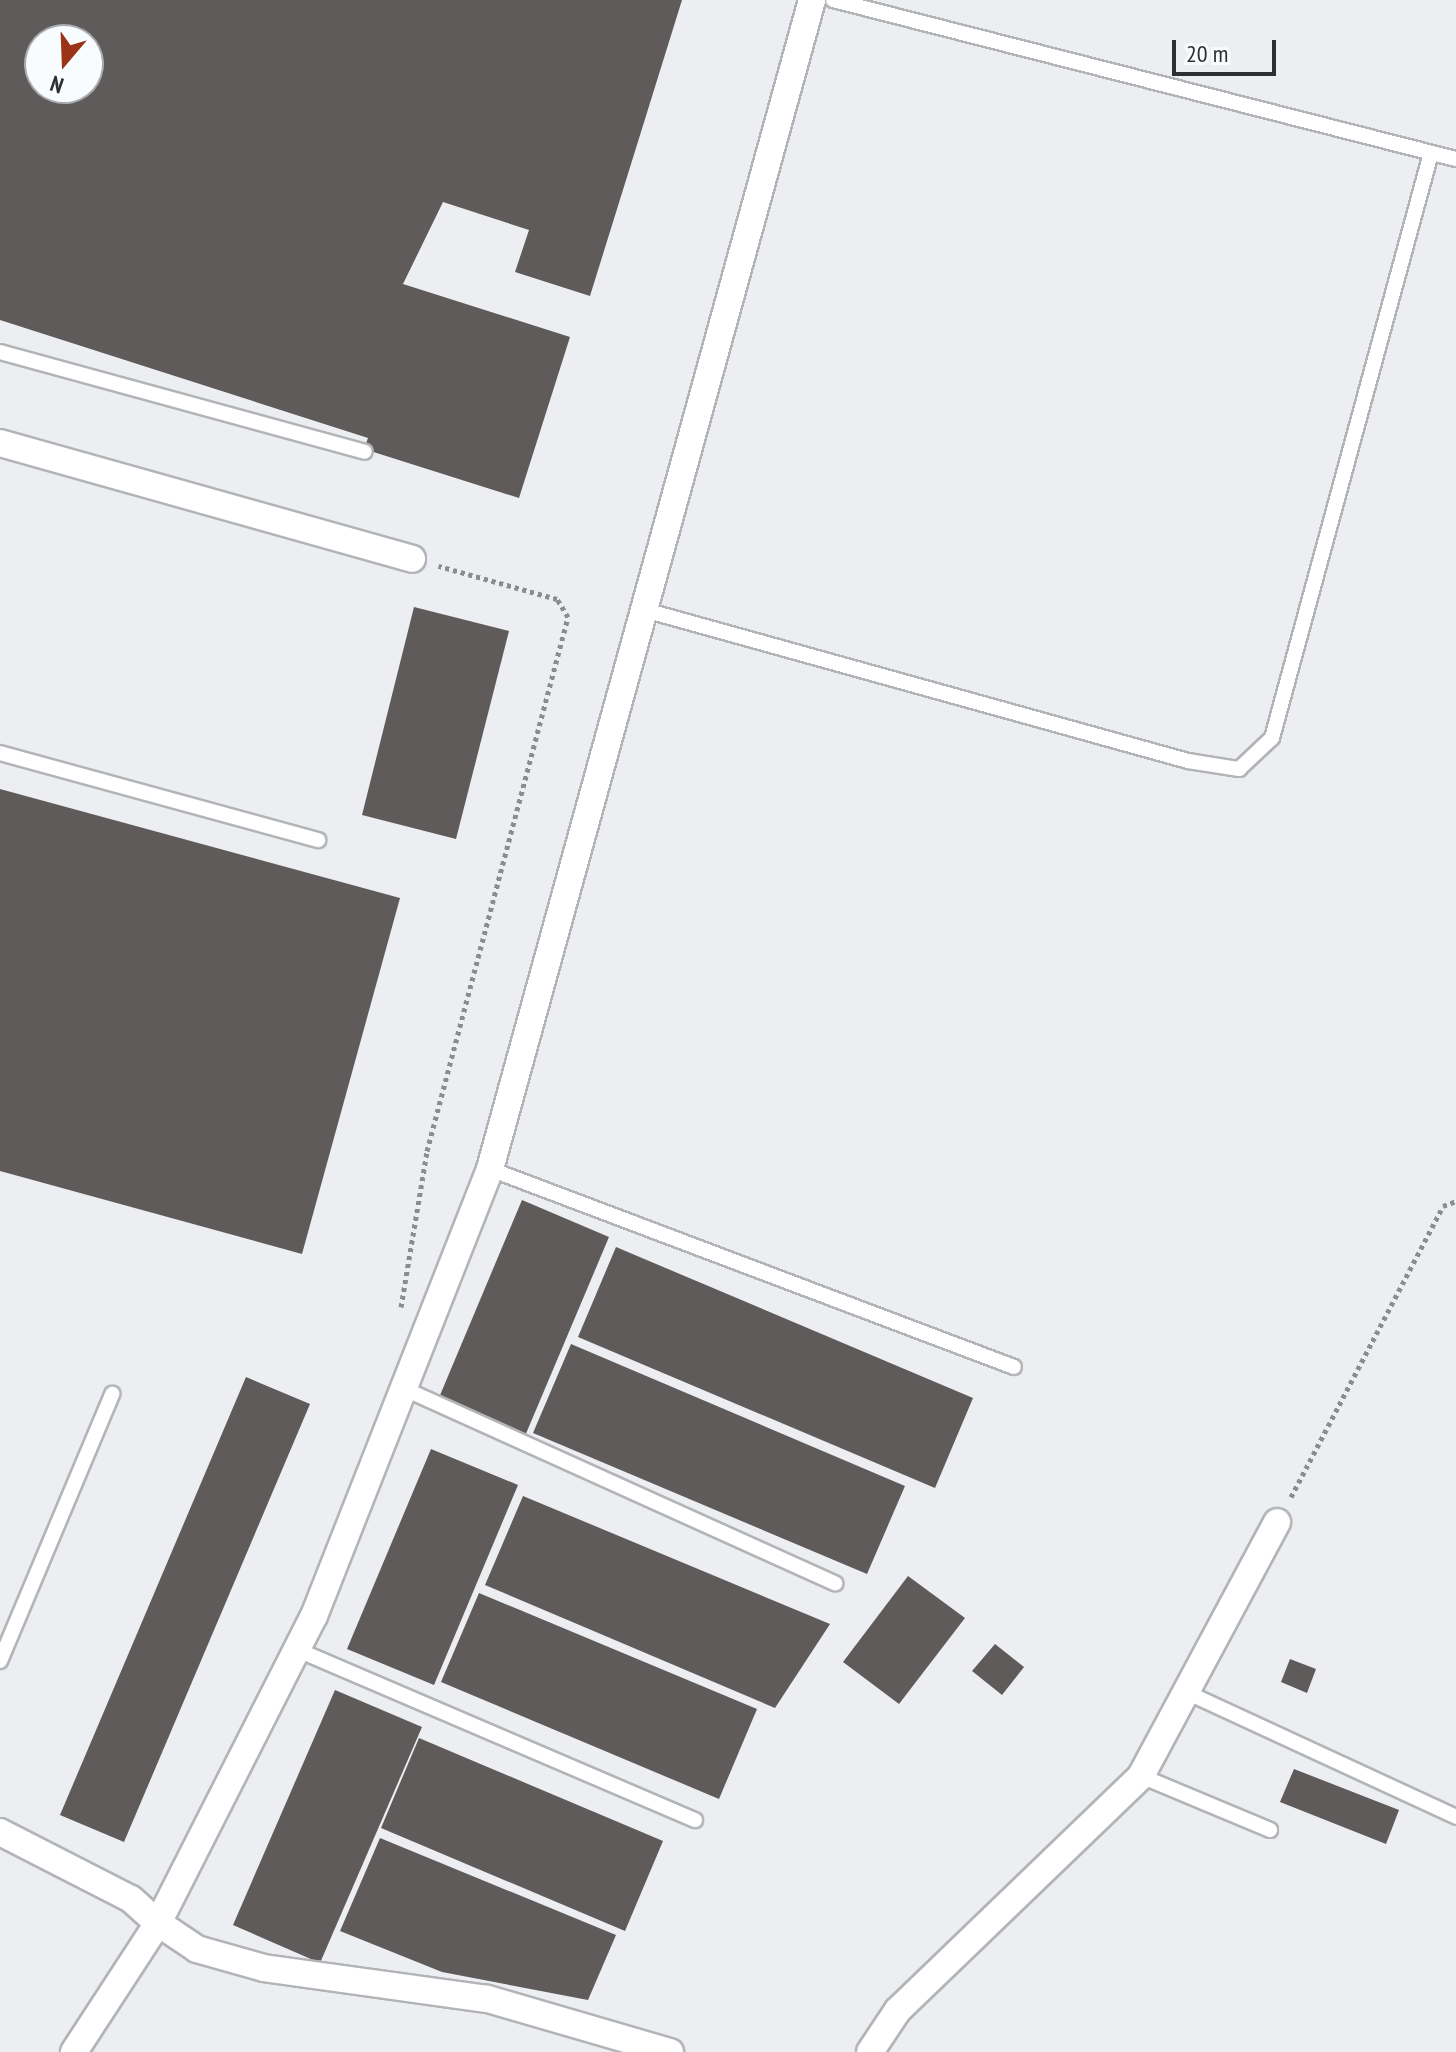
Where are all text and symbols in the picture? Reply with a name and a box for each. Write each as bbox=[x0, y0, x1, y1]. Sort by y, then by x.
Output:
north arrow bbox=[24, 24, 104, 104]
scale bar bbox=[1176, 24, 1280, 74]
text: 20 m bbox=[1186, 38, 1228, 69]
text: N bbox=[47, 70, 67, 100]

